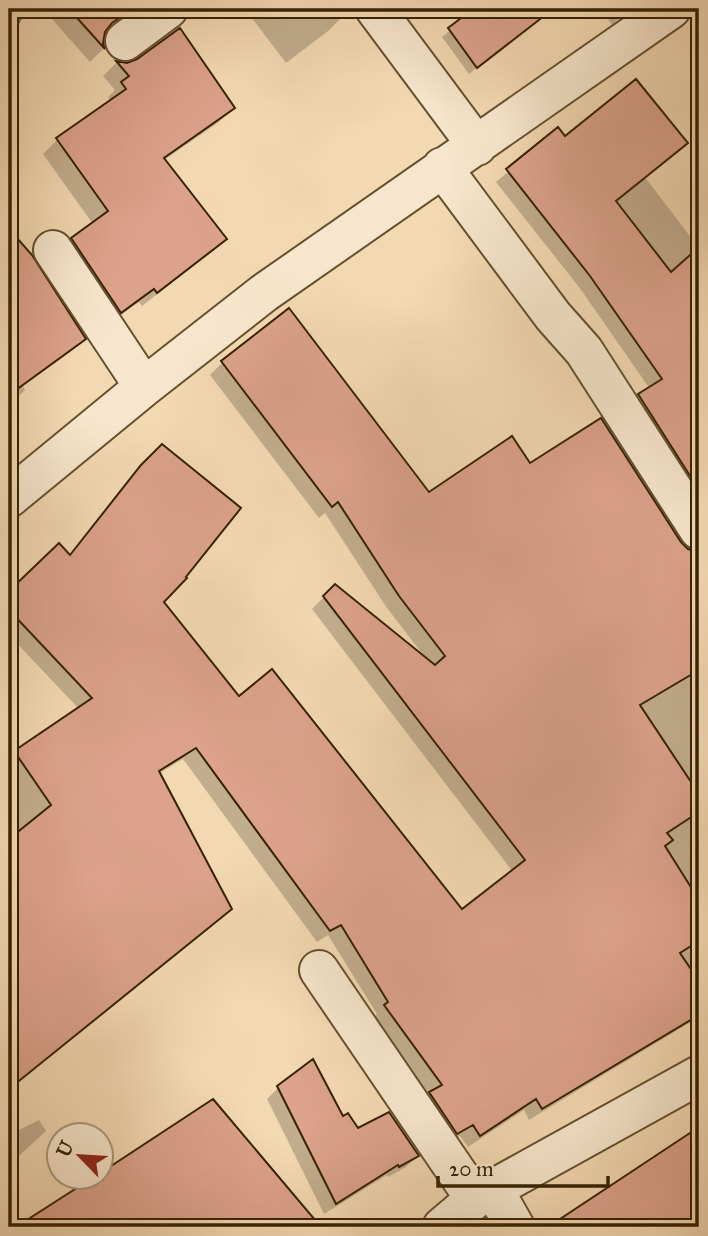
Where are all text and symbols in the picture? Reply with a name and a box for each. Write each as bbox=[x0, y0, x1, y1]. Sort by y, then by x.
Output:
north arrow bbox=[46, 1120, 116, 1190]
text: U bbox=[51, 1136, 79, 1161]
scale bar bbox=[438, 1145, 608, 1189]
text: 20 m bbox=[449, 1156, 494, 1182]

